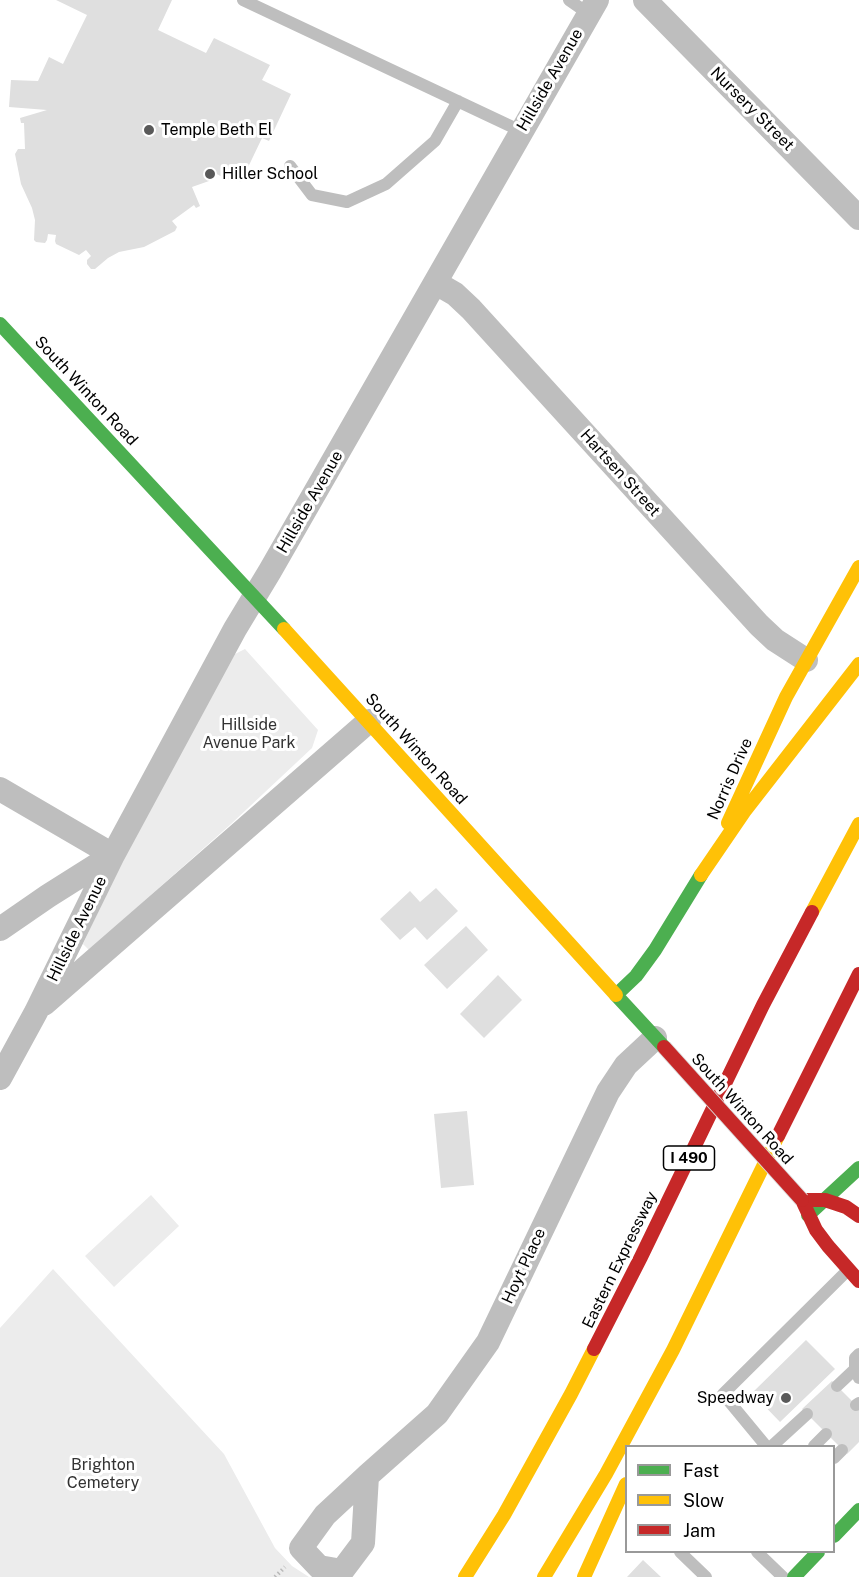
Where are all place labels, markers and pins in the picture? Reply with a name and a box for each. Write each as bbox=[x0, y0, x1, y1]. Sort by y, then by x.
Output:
place label: Temple Beth El bbox=[161, 120, 273, 140]
marker: Temple Beth El bbox=[142, 123, 156, 137]
place label: Hiller School bbox=[222, 164, 318, 184]
marker: Hiller School bbox=[203, 167, 217, 181]
place label: Speedway bbox=[697, 1388, 774, 1408]
marker: Speedway bbox=[779, 1391, 793, 1405]

